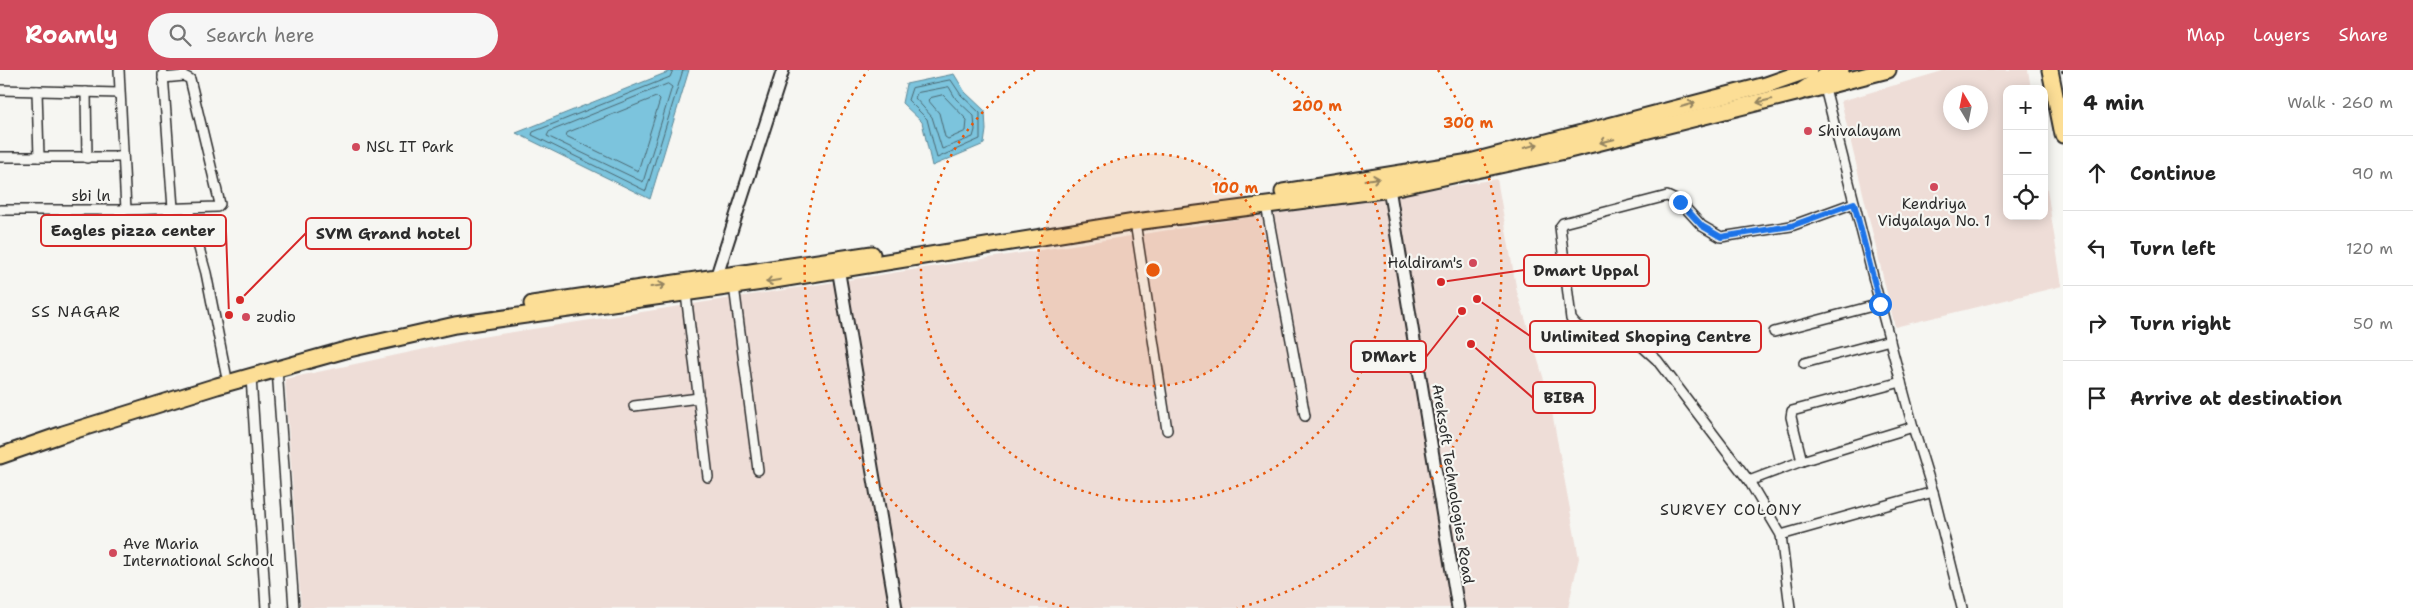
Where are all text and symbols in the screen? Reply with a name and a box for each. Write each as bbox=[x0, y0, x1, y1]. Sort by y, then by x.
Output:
search box bbox=[148, 13, 498, 58]
text: Roamly bbox=[25, 19, 118, 51]
icon: search bbox=[166, 21, 194, 49]
text: Search here bbox=[206, 23, 315, 48]
text: Map bbox=[2187, 23, 2225, 47]
text: Layers bbox=[2253, 23, 2310, 47]
text: Share bbox=[2338, 23, 2388, 47]
north arrow bbox=[1943, 85, 1988, 130]
map controls bbox=[2003, 85, 2048, 220]
button: + bbox=[2003, 85, 2048, 130]
text: 4 min bbox=[2083, 89, 2144, 117]
text: Walk · 260 m bbox=[2287, 92, 2393, 113]
text: 200 m bbox=[1292, 96, 1342, 116]
one-way arrow bbox=[1757, 97, 1773, 106]
one-way arrow bbox=[1680, 100, 1696, 109]
text: 300 m bbox=[1443, 113, 1493, 133]
place label: Shivalayam bbox=[1818, 121, 1901, 141]
marker: Shivalayam bbox=[1802, 125, 1814, 137]
button: − bbox=[2003, 130, 2048, 175]
place label: NSL IT Park bbox=[366, 137, 454, 157]
one-way arrow bbox=[1599, 137, 1615, 146]
marker: NSL IT Park bbox=[350, 141, 362, 153]
one-way arrow bbox=[1523, 141, 1539, 150]
icon: ahead bbox=[2083, 159, 2111, 187]
text: Continue bbox=[2130, 161, 2216, 186]
text: 90 m bbox=[2352, 163, 2393, 184]
one-way arrow bbox=[1364, 174, 1380, 184]
button: locate bbox=[2003, 175, 2048, 220]
text: 100 m bbox=[1212, 178, 1258, 198]
marker: Kendriya Vidyalaya No. 1 bbox=[1928, 181, 1940, 193]
street label: sbi ln bbox=[72, 186, 110, 206]
route end bbox=[1669, 191, 1692, 214]
place label: Kendriya Vidyalaya No. 1 bbox=[1878, 194, 1990, 231]
callout: Eagles pizza center bbox=[41, 215, 226, 246]
callout: SVM Grand hotel bbox=[306, 218, 471, 249]
text: Eagles pizza center bbox=[51, 220, 216, 241]
text: SVM Grand hotel bbox=[316, 223, 461, 244]
icon: left bbox=[2083, 234, 2111, 262]
text: Turn left bbox=[2130, 236, 2216, 261]
text: 120 m bbox=[2346, 238, 2393, 259]
place label: Haldiram's bbox=[1387, 253, 1463, 273]
callout: Dmart Uppal bbox=[1524, 255, 1649, 286]
marker: Haldiram's bbox=[1467, 257, 1479, 269]
text: Dmart Uppal bbox=[1533, 260, 1639, 281]
centre of rings bbox=[1144, 261, 1162, 279]
one-way arrow bbox=[765, 276, 781, 286]
one-way arrow bbox=[649, 281, 665, 291]
route start bbox=[1869, 293, 1892, 316]
district label: SS NAGAR bbox=[31, 301, 121, 322]
place label: zudio bbox=[256, 307, 296, 327]
icon: right bbox=[2083, 309, 2111, 337]
marker: zudio bbox=[240, 311, 252, 323]
text: Turn right bbox=[2130, 311, 2231, 336]
text: 50 m bbox=[2353, 313, 2393, 334]
callout: Unlimited Shoping Centre bbox=[1530, 321, 1761, 352]
text: Unlimited Shoping Centre bbox=[1541, 326, 1752, 347]
callout: DMart bbox=[1351, 341, 1426, 372]
text: DMart bbox=[1362, 346, 1417, 367]
callout: BIBA bbox=[1533, 382, 1595, 413]
street label: Areksoft Technologies Road bbox=[1427, 383, 1479, 586]
icon: arrive bbox=[2083, 384, 2111, 412]
text: Arrive at destination bbox=[2130, 386, 2342, 411]
text: BIBA bbox=[1543, 387, 1585, 408]
district label: SURVEY COLONY bbox=[1660, 499, 1802, 520]
place label: Ave Maria International School bbox=[123, 534, 274, 571]
marker: Ave Maria International School bbox=[107, 547, 119, 559]

